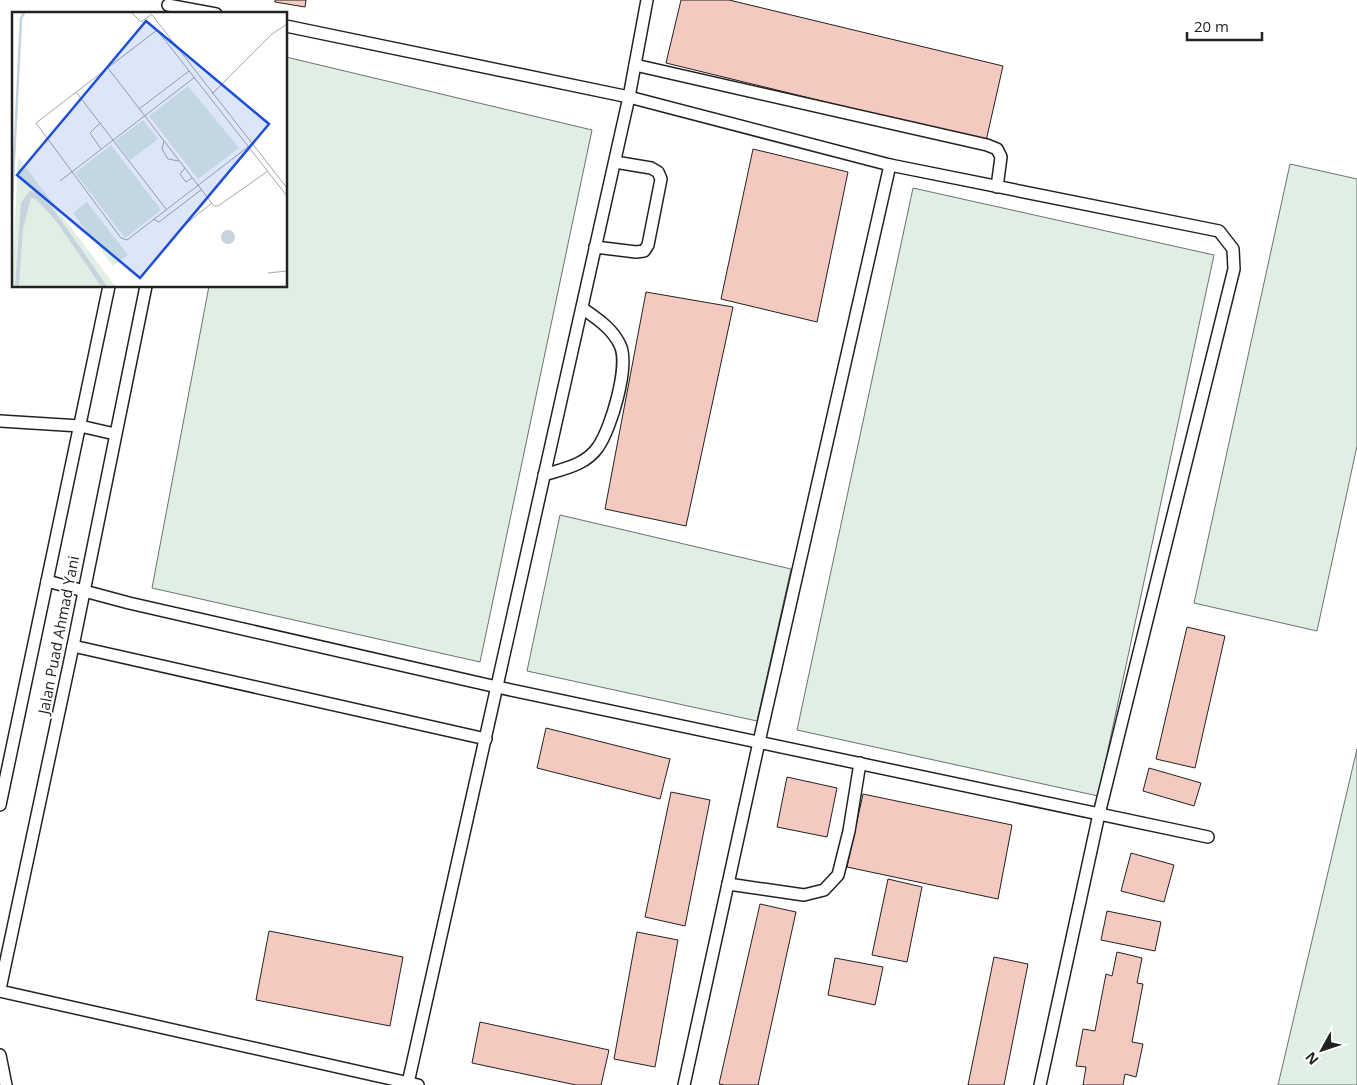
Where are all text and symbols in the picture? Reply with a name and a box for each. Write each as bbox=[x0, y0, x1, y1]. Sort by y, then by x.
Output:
scale bar bbox=[1187, 10, 1262, 42]
inset map bbox=[12, 12, 288, 288]
text: 20 m bbox=[1194, 16, 1229, 36]
street label: Jalan Puad Ahmad Yani bbox=[32, 554, 83, 718]
north arrow bbox=[1297, 1025, 1347, 1075]
text: N bbox=[1301, 1048, 1323, 1069]

